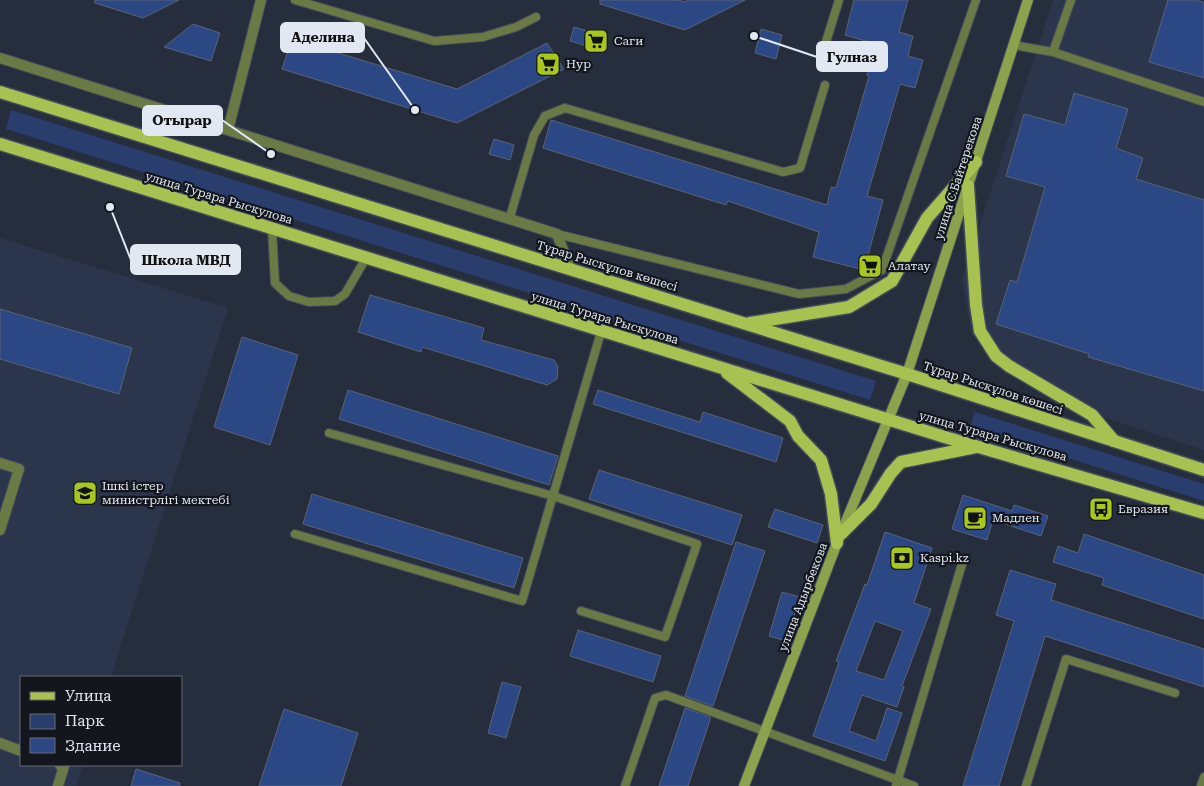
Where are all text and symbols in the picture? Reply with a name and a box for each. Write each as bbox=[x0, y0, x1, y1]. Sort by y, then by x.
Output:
callout: Аделина bbox=[281, 23, 364, 52]
supermarket icon: Саги bbox=[583, 28, 609, 54]
text: Аделина bbox=[291, 29, 355, 45]
place label: Саги bbox=[614, 34, 643, 48]
callout: Гулназ bbox=[817, 42, 887, 71]
text: Гулназ bbox=[827, 49, 878, 65]
supermarket icon: Нур bbox=[535, 51, 561, 77]
place label: Нур bbox=[566, 57, 591, 71]
callout: Отырар bbox=[143, 106, 222, 135]
text: Отырар bbox=[152, 112, 212, 128]
street label: улица С.Байтерекова bbox=[931, 114, 985, 241]
street label: улица Турара Рыскулова bbox=[144, 169, 295, 227]
street label: Тұрар Рыскұлов көшесі bbox=[535, 238, 679, 294]
callout: Школа МВД bbox=[131, 245, 240, 274]
text: Школа МВД bbox=[141, 252, 231, 268]
supermarket icon: Алатау bbox=[857, 253, 883, 279]
place label: Алатау bbox=[888, 259, 931, 273]
street label: улица Турара Рыскулова bbox=[530, 289, 681, 347]
street label: Тұрар Рыскұлов көшесі bbox=[921, 359, 1065, 417]
street label: улица Турара Рыскулова bbox=[917, 408, 1069, 464]
place label: Ішкі істер министрлігі мектебі bbox=[102, 479, 230, 507]
school or university icon: Ішкі істер министрлігі мектебі bbox=[72, 480, 98, 506]
bus stop icon: Евразия bbox=[1088, 496, 1114, 522]
place label: Евразия bbox=[1118, 502, 1168, 516]
cafe icon: Мадлен bbox=[962, 505, 988, 531]
place label: Мадлен bbox=[992, 511, 1040, 525]
street label: улица Адырбекова bbox=[776, 540, 830, 653]
bank icon: Kaspi.kz bbox=[889, 545, 915, 571]
place label: Kaspi.kz bbox=[920, 551, 969, 565]
legend bbox=[20, 676, 182, 766]
text: Улица bbox=[65, 687, 111, 705]
text: Парк bbox=[65, 712, 105, 730]
text: Здание bbox=[65, 737, 121, 755]

